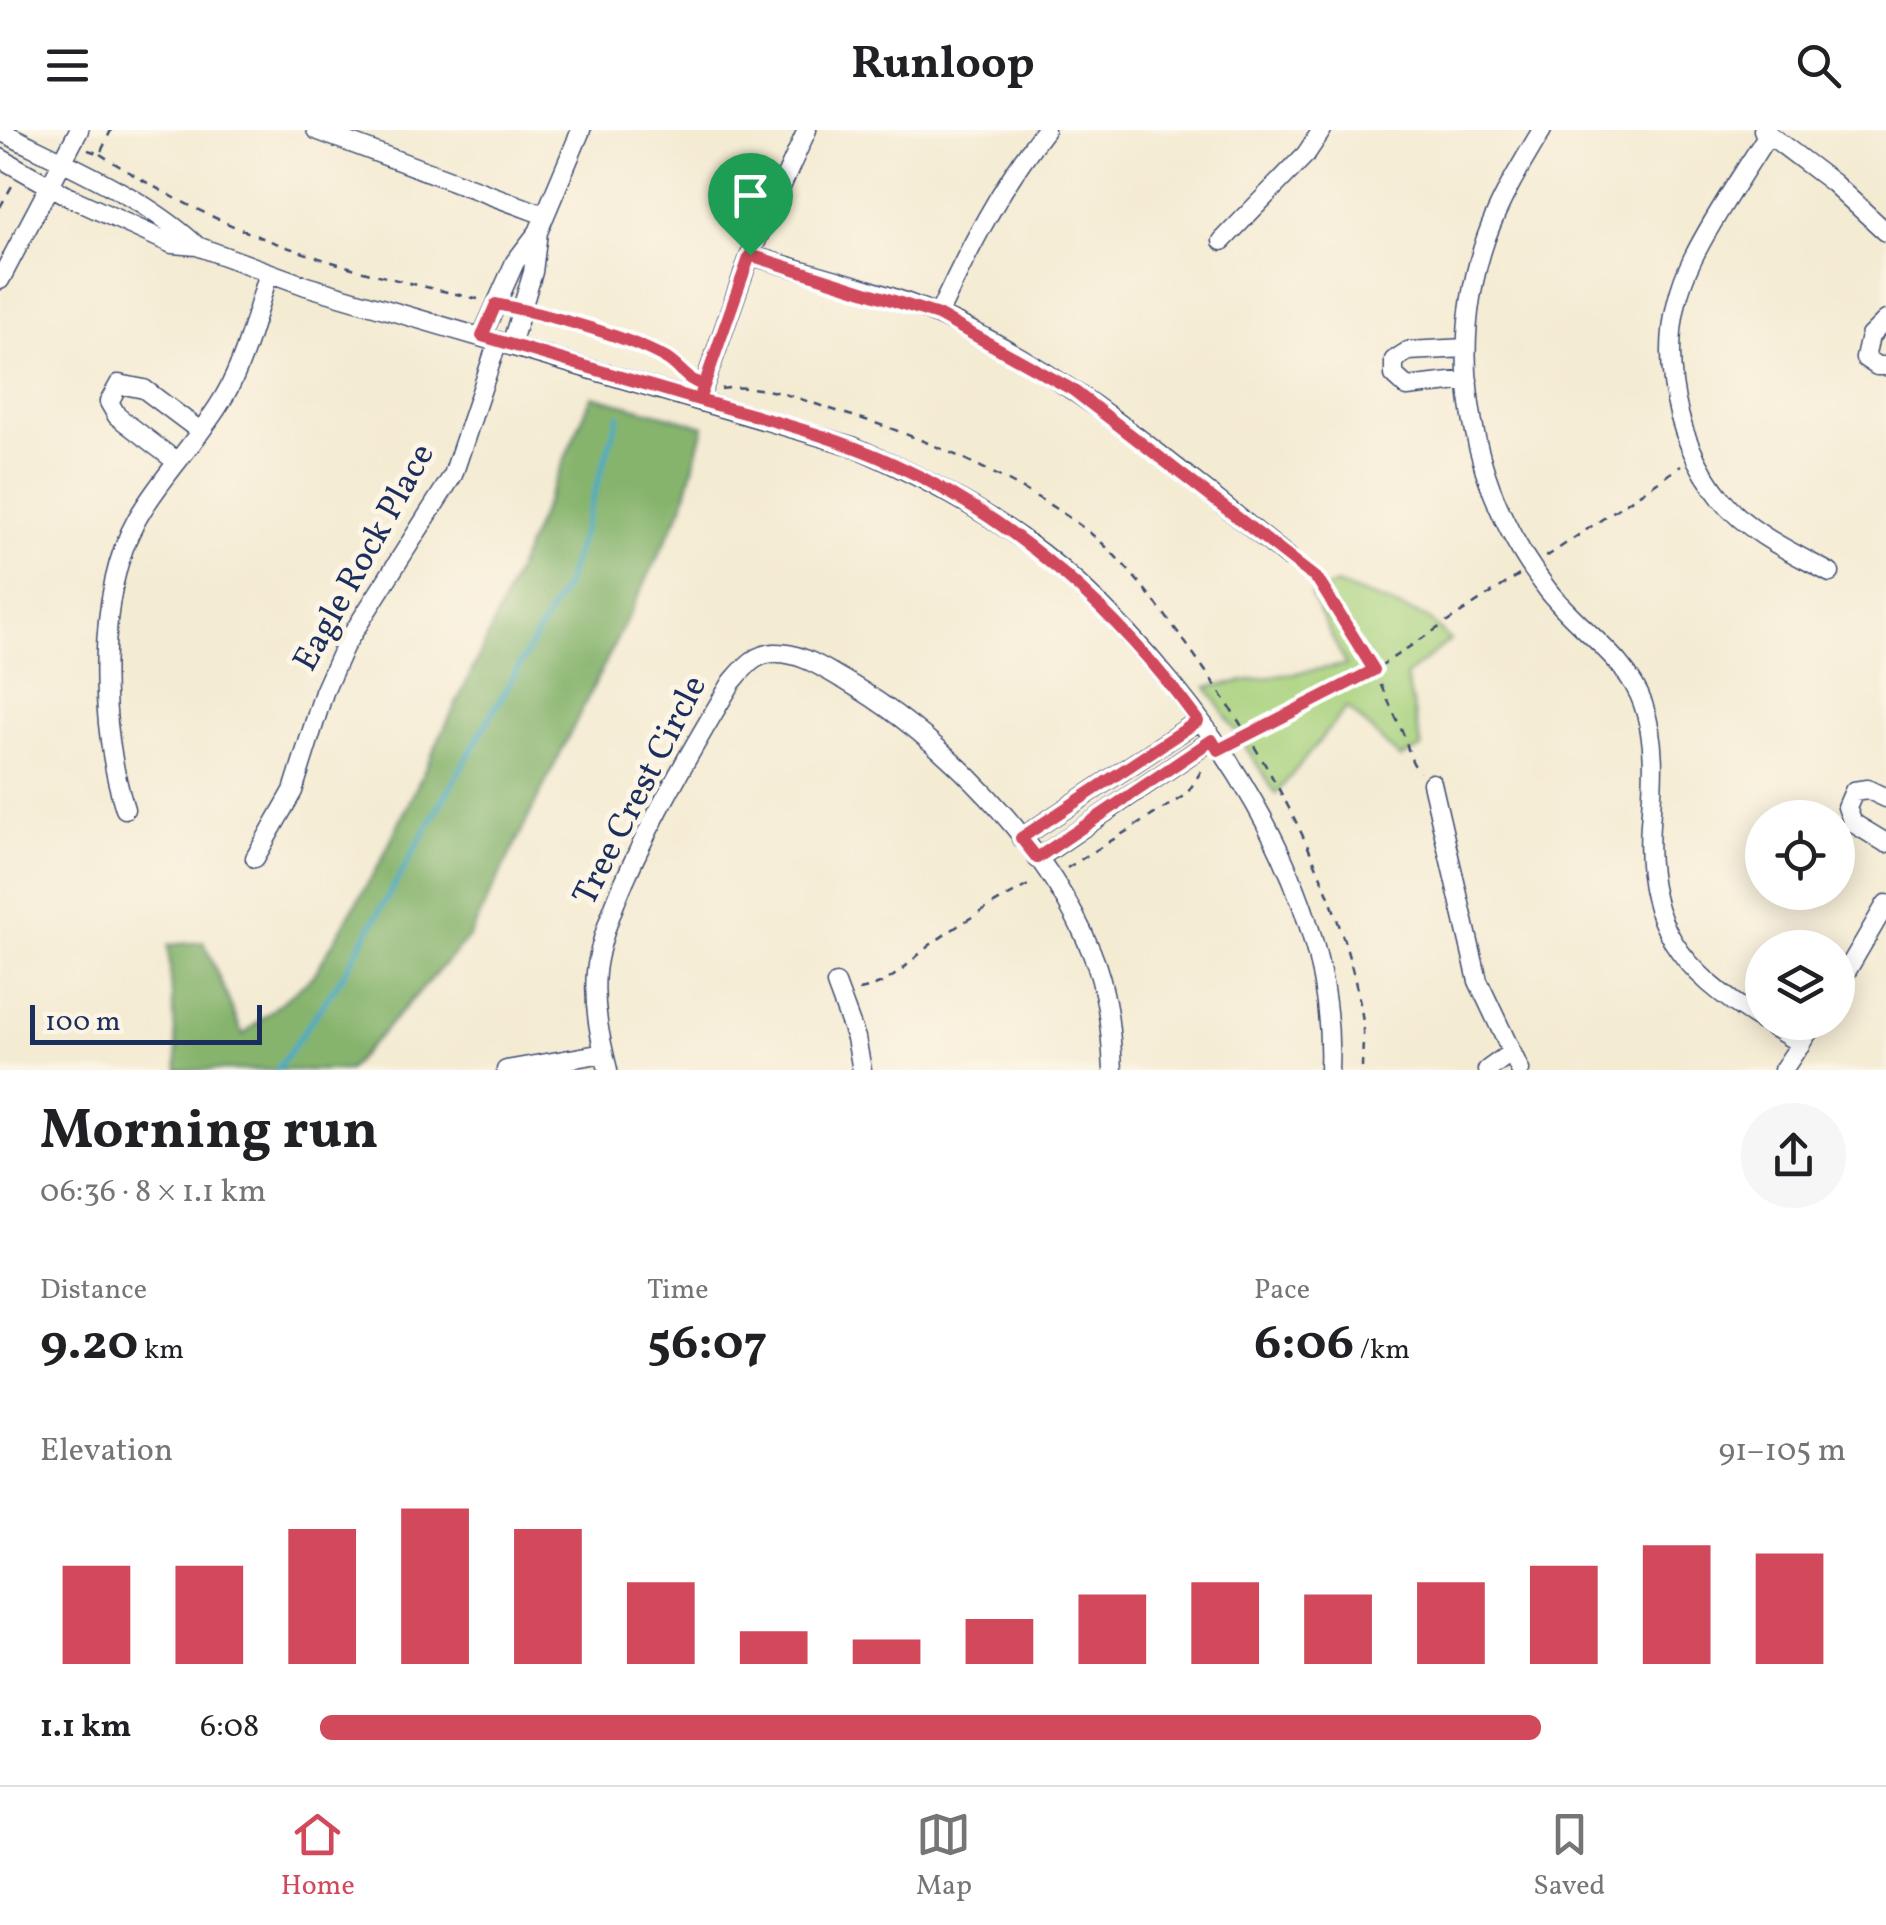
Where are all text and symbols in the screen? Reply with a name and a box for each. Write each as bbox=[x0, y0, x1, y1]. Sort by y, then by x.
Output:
text: Runloop bbox=[851, 34, 1035, 97]
icon: menu bbox=[40, 38, 95, 93]
icon: search bbox=[1791, 38, 1846, 93]
pin bbox=[708, 153, 793, 256]
icon: arrive bbox=[723, 168, 778, 223]
street label: Eagle Rock Place bbox=[283, 435, 447, 681]
street label: Tree Crest Circle bbox=[562, 668, 720, 914]
map controls bbox=[1745, 800, 1855, 1040]
button: locate bbox=[1745, 800, 1855, 910]
button: layers bbox=[1745, 930, 1855, 1040]
scale bar bbox=[30, 1000, 262, 1044]
text: 100 m bbox=[45, 1003, 120, 1042]
text: Morning run bbox=[40, 1095, 379, 1171]
button: share bbox=[1741, 1103, 1846, 1208]
text: 06:36 · 8 × 1.1 km bbox=[40, 1171, 266, 1215]
text: Distance bbox=[40, 1271, 147, 1310]
text: Time bbox=[647, 1271, 708, 1310]
text: Pace bbox=[1254, 1271, 1310, 1310]
text: 9.20 bbox=[40, 1310, 138, 1380]
text: 56:07 bbox=[647, 1310, 767, 1380]
text: 6:06 bbox=[1254, 1310, 1354, 1380]
text: km bbox=[138, 1331, 184, 1370]
text: /km bbox=[1354, 1331, 1410, 1370]
text: Elevation bbox=[40, 1430, 173, 1474]
text: 91–105 m bbox=[1718, 1430, 1846, 1474]
text: 1.1 km bbox=[40, 1706, 132, 1750]
text: 6:08 bbox=[200, 1706, 259, 1750]
tab: Home bbox=[281, 1807, 355, 1906]
tab: Map bbox=[916, 1807, 972, 1906]
tab: Saved bbox=[1533, 1807, 1605, 1906]

